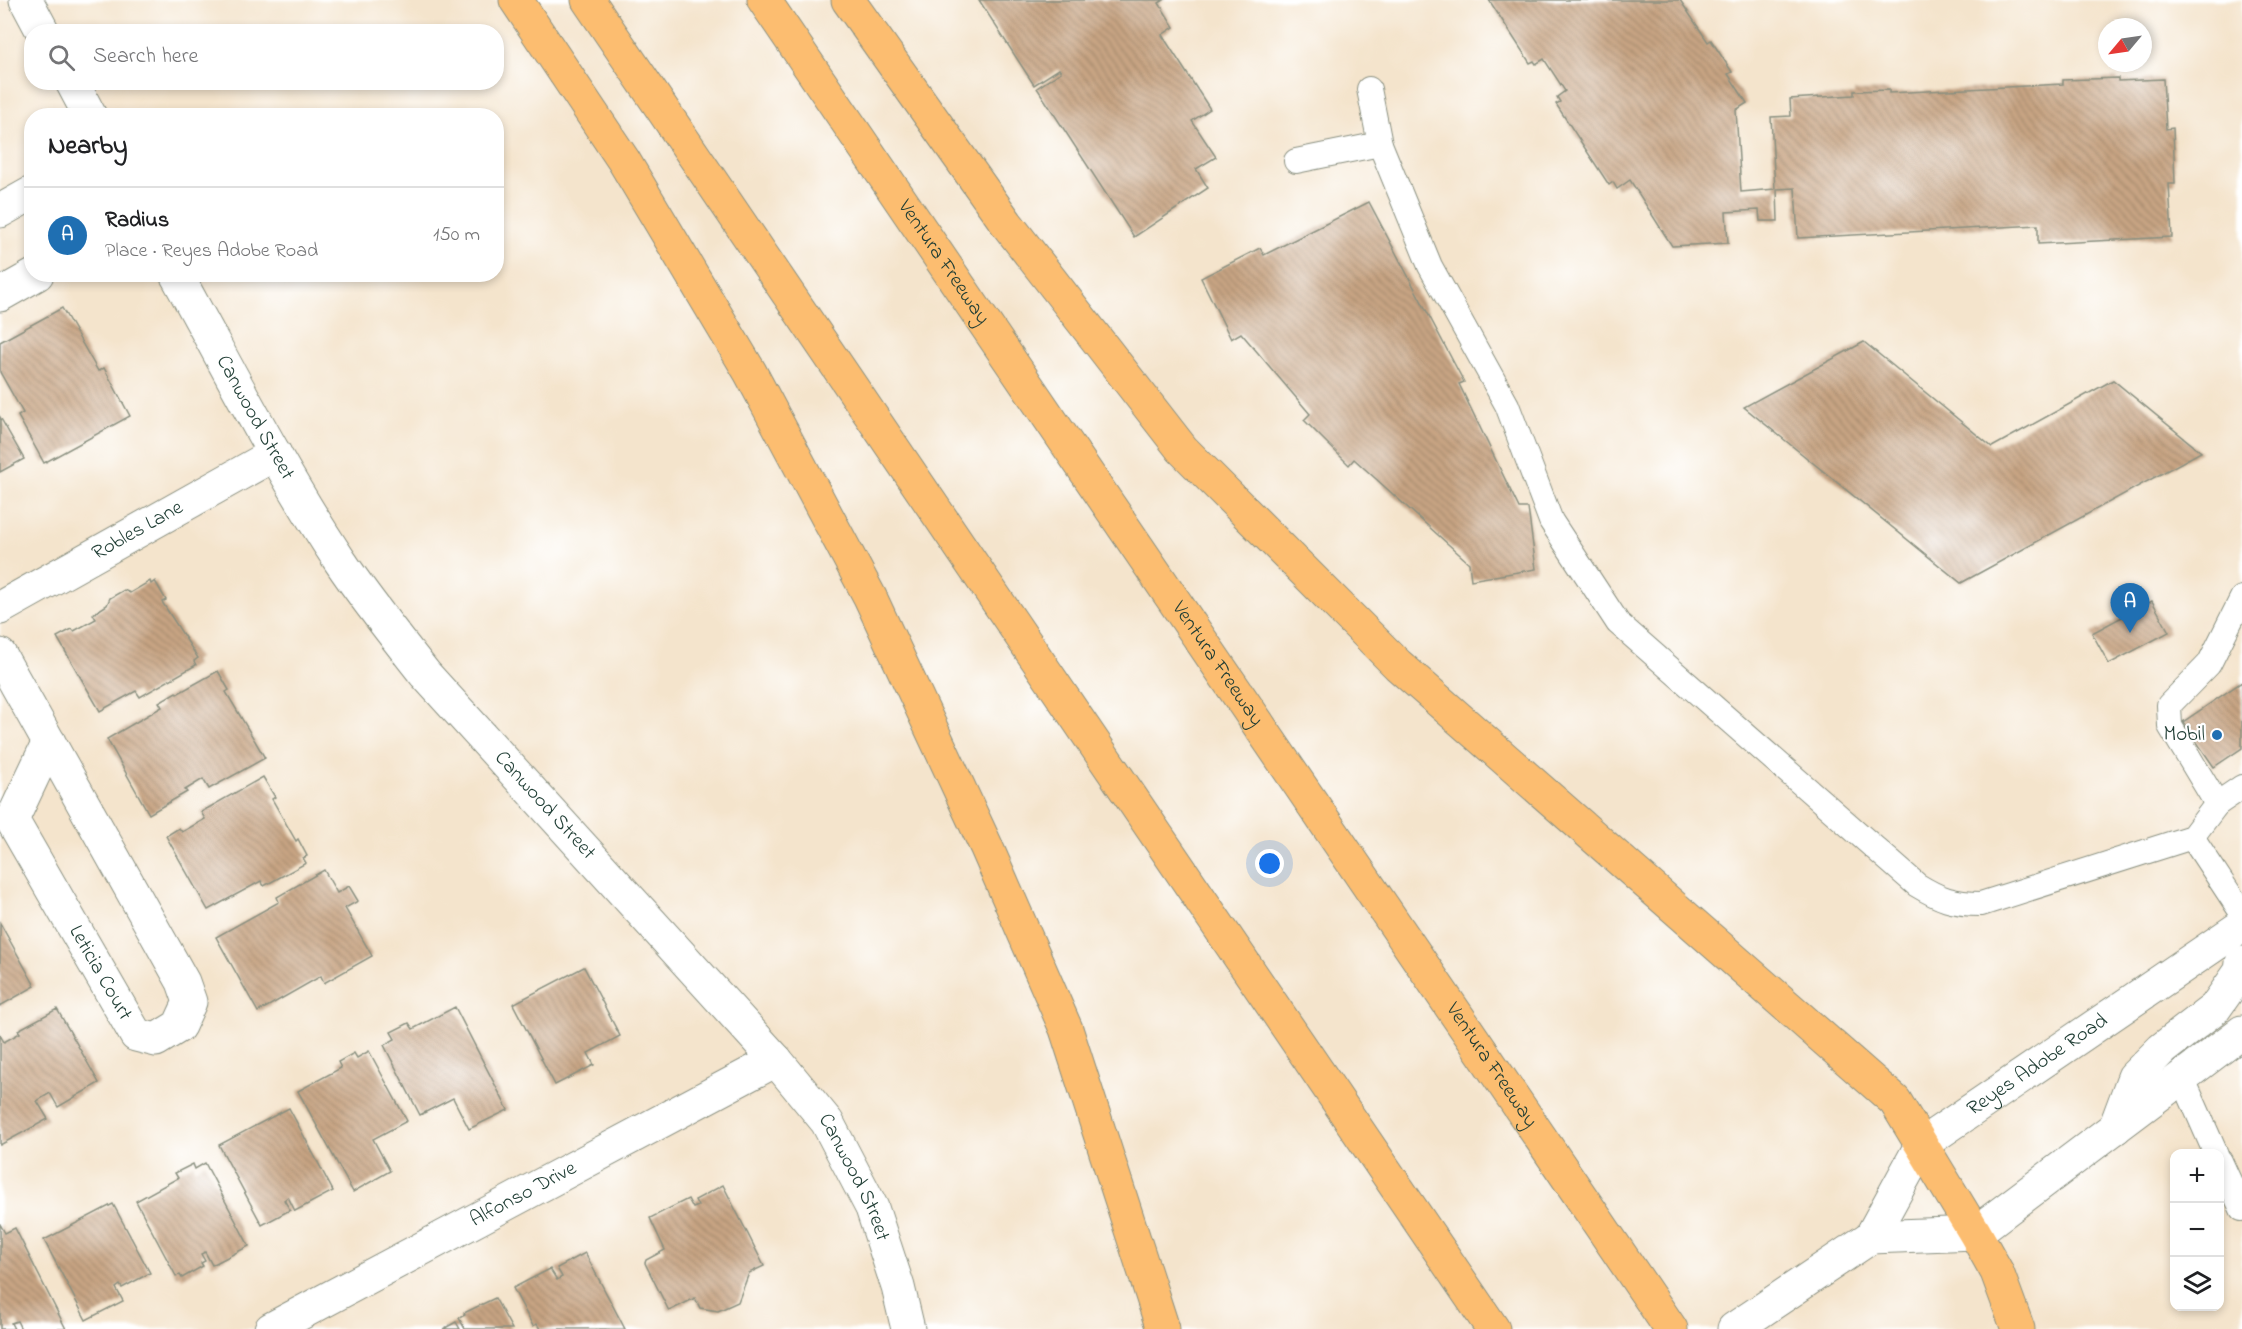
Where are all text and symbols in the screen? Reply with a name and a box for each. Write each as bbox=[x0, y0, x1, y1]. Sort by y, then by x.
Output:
north arrow bbox=[2098, 18, 2152, 72]
search box bbox=[24, 24, 504, 90]
icon: search bbox=[45, 41, 78, 74]
text: Search here bbox=[93, 41, 198, 73]
text: Nearby bbox=[48, 128, 127, 166]
street label: Ventura Freeway bbox=[889, 193, 997, 332]
text: Radius bbox=[105, 205, 169, 237]
text: A bbox=[61, 221, 74, 250]
text: 150 m bbox=[433, 221, 480, 250]
text: Place · Reyes Adobe Road bbox=[105, 237, 318, 266]
street label: Canwood Street bbox=[208, 350, 302, 486]
street label: Robles Lane bbox=[87, 493, 189, 568]
pin: A bbox=[2110, 584, 2150, 633]
street label: Ventura Freeway bbox=[1163, 595, 1271, 734]
place label: Mobil bbox=[2164, 720, 2205, 750]
marker: Mobil bbox=[2210, 728, 2224, 742]
street label: Canwood Street bbox=[487, 744, 602, 867]
your location bbox=[1255, 849, 1284, 878]
street label: Leticia Court bbox=[61, 920, 139, 1026]
street label: Ventura Freeway bbox=[1437, 996, 1545, 1135]
street label: Reyes Adobe Road bbox=[1961, 1006, 2114, 1124]
street label: Canwood Street bbox=[811, 1107, 897, 1245]
map controls bbox=[2170, 1149, 2224, 1311]
button: + bbox=[2170, 1149, 2224, 1203]
street label: Alfonso Drive bbox=[465, 1154, 583, 1235]
button: − bbox=[2170, 1203, 2224, 1257]
button: layers bbox=[2170, 1257, 2224, 1311]

